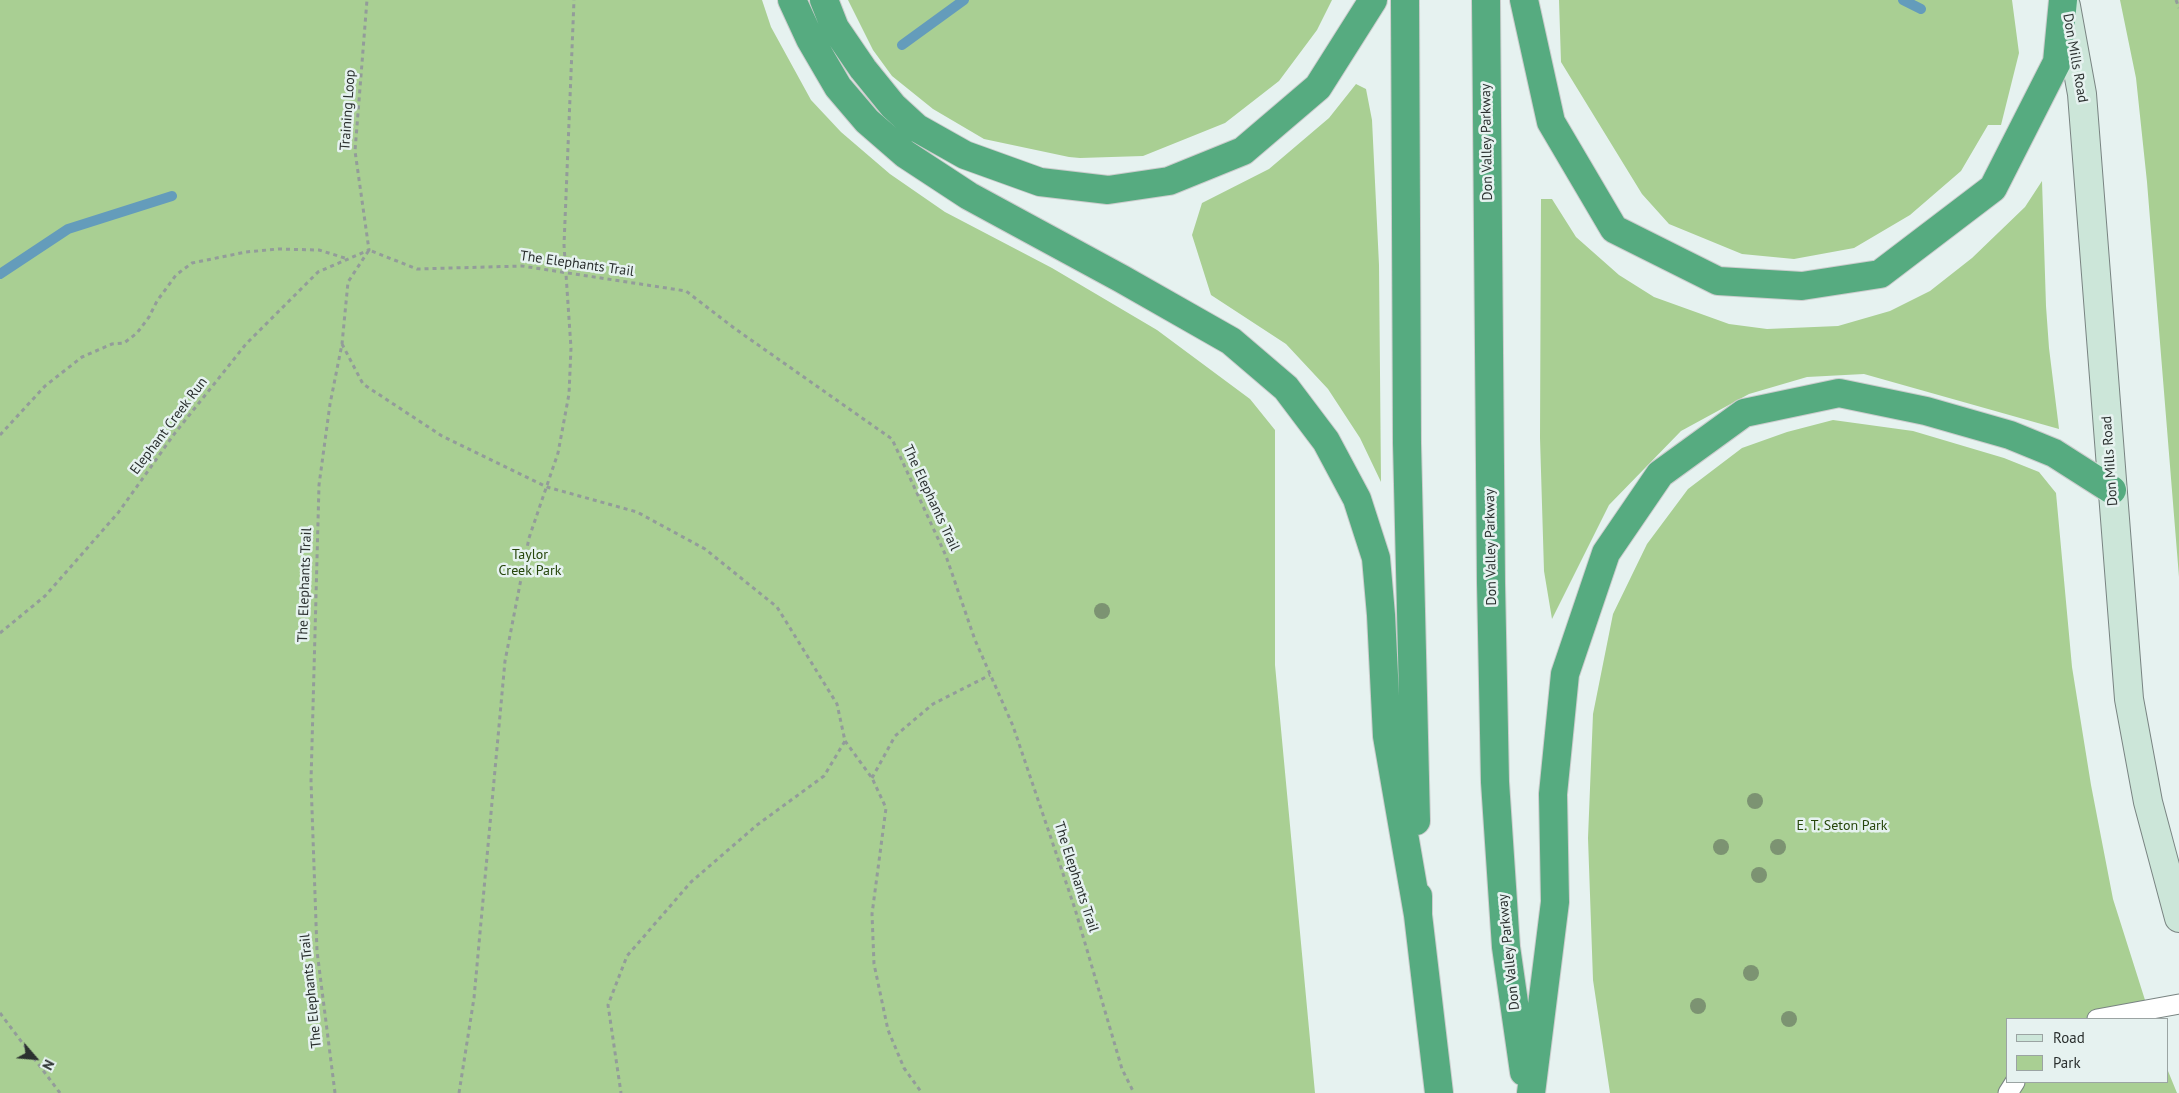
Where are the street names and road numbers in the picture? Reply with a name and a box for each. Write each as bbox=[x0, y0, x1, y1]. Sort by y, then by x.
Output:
street label: Don Mills Road bbox=[2059, 12, 2091, 104]
street label: Training Loop bbox=[337, 69, 359, 151]
street label: Don Valley Parkway bbox=[1478, 83, 1496, 201]
street label: The Elephants Trail bbox=[519, 248, 635, 280]
street label: Elephant Creek Run bbox=[127, 374, 211, 478]
street label: Don Mills Road bbox=[2098, 415, 2122, 507]
street label: The Elephants Trail bbox=[899, 442, 963, 554]
street label: Don Valley Parkway bbox=[1482, 488, 1500, 606]
street label: The Elephants Trail bbox=[295, 527, 315, 643]
street label: The Elephants Trail bbox=[1050, 820, 1102, 934]
street label: Don Valley Parkway bbox=[1495, 893, 1523, 1011]
street label: The Elephants Trail bbox=[297, 933, 325, 1049]

